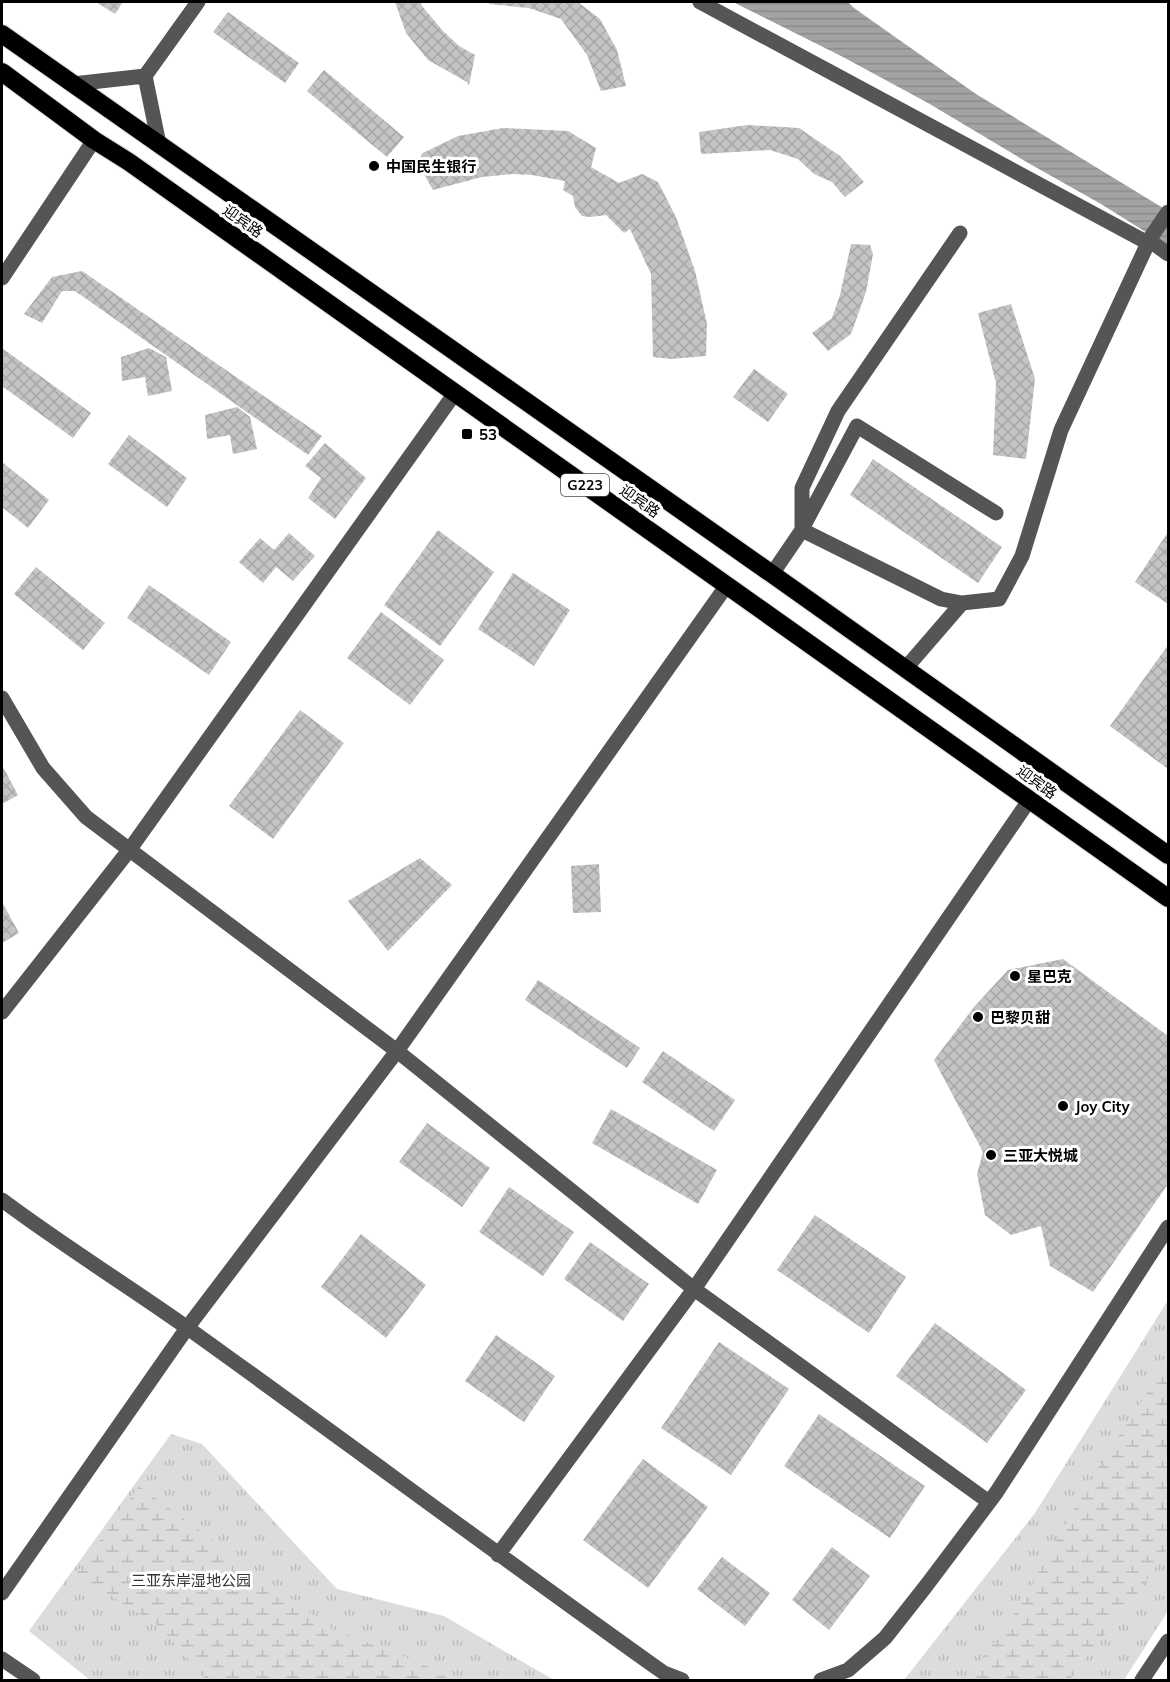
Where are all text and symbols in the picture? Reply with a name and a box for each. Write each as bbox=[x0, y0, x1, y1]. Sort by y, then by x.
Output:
place label: 中国民生银行 bbox=[386, 157, 476, 176]
marker: 中国民生银行 bbox=[367, 159, 381, 173]
street label: 迎宾路 bbox=[219, 200, 267, 242]
place label: 53 bbox=[479, 425, 497, 444]
marker: 53 bbox=[460, 427, 474, 441]
road number: G223 bbox=[561, 474, 609, 496]
street label: 迎宾路 bbox=[616, 480, 664, 522]
street label: 迎宾路 bbox=[1013, 761, 1061, 803]
place label: 星巴克 bbox=[1027, 967, 1072, 986]
marker: 星巴克 bbox=[1008, 969, 1022, 983]
place label: 巴黎贝甜 bbox=[990, 1008, 1050, 1027]
marker: 巴黎贝甜 bbox=[971, 1010, 985, 1024]
place label: Joy City bbox=[1075, 1097, 1130, 1116]
marker: Joy City bbox=[1056, 1099, 1070, 1113]
place label: 三亚大悦城 bbox=[1003, 1146, 1078, 1165]
marker: 三亚大悦城 bbox=[984, 1148, 998, 1162]
park label: 三亚东岸湿地公园 bbox=[131, 1571, 251, 1590]

